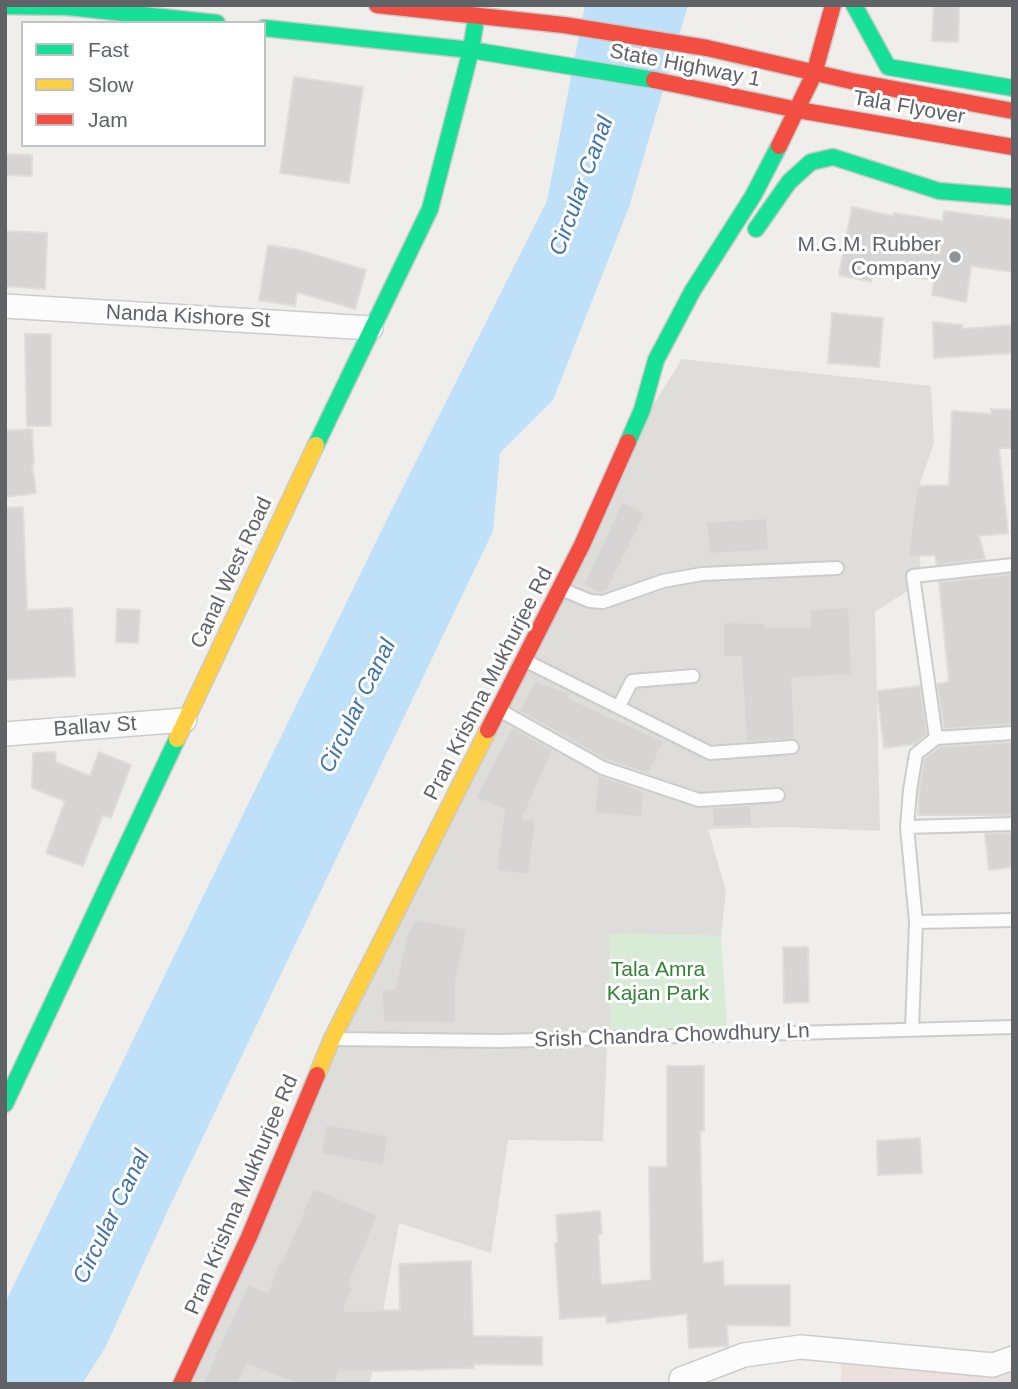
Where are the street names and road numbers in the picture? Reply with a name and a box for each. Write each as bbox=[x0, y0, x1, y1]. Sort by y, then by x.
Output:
street label: State Highway 1 bbox=[608, 39, 762, 93]
street label: Tala Flyover bbox=[851, 86, 967, 130]
street label: Nanda Kishore St bbox=[105, 300, 271, 334]
street label: Canal West Road bbox=[186, 493, 278, 653]
street label: Pran Krishna Mukhurjee Rd bbox=[419, 563, 559, 805]
street label: Ballav St bbox=[53, 712, 137, 742]
street label: Srish Chandra Chowdhury Ln bbox=[534, 1019, 810, 1053]
street label: Pran Krishna Mukhurjee Rd bbox=[180, 1071, 304, 1319]

